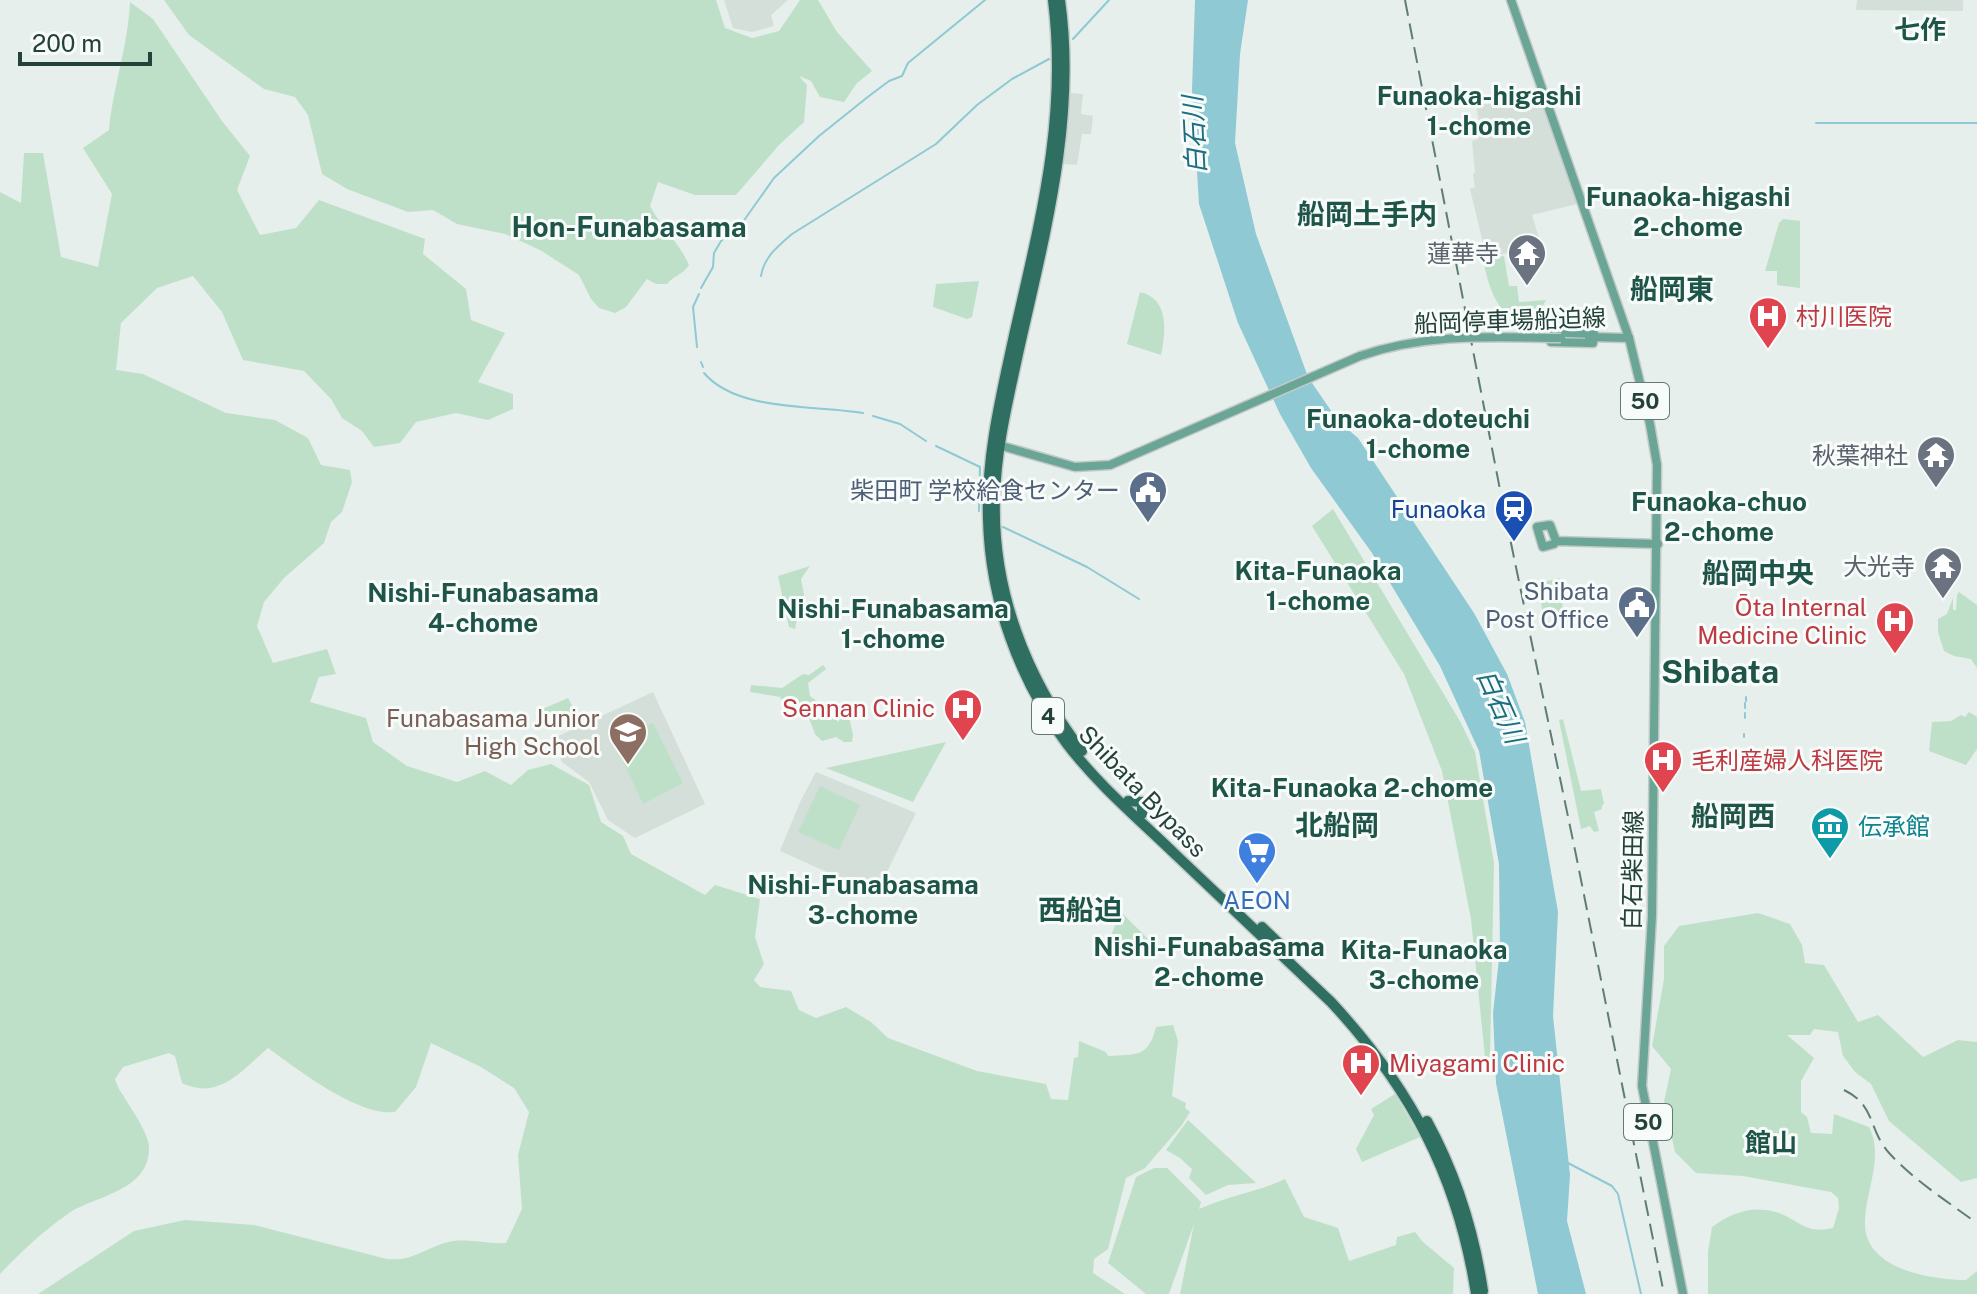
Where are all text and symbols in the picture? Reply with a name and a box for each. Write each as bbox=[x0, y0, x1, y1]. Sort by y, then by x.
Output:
district label: 七作 bbox=[1894, 14, 1946, 45]
scale bar bbox=[20, 16, 150, 66]
text: 200 m bbox=[32, 29, 102, 57]
district label: Funaoka-higashi 1-chome bbox=[1377, 80, 1581, 141]
water label: 白石川 bbox=[1176, 92, 1212, 175]
district label: Funaoka-higashi 2-chome bbox=[1586, 181, 1790, 242]
district label: 船岡土手内 bbox=[1297, 197, 1437, 230]
district label: Hon-Funabasama bbox=[511, 210, 747, 243]
temple icon: 蓮華寺 bbox=[1506, 232, 1548, 287]
place label: 蓮華寺 bbox=[1427, 239, 1499, 267]
district label: 船岡東 bbox=[1630, 272, 1714, 305]
hospital icon: 村川医院 bbox=[1747, 295, 1789, 350]
place label: 村川医院 bbox=[1796, 302, 1892, 330]
street label: 船岡停車場船迫線 bbox=[1414, 303, 1606, 337]
road number: 50 bbox=[1621, 383, 1669, 419]
district label: Funaoka-doteuchi 1-chome bbox=[1306, 403, 1530, 464]
temple icon: 秋葉神社 bbox=[1915, 434, 1957, 489]
place label: 秋葉神社 bbox=[1812, 441, 1908, 469]
public building icon: 柴田町 学校給食センター bbox=[1127, 469, 1169, 524]
place label: 柴田町 学校給食センター bbox=[850, 476, 1120, 504]
district label: Funaoka-chuo 2-chome bbox=[1631, 486, 1807, 547]
station icon: Funaoka bbox=[1493, 488, 1535, 543]
place label: Funaoka bbox=[1391, 495, 1486, 523]
temple icon: 大光寺 bbox=[1922, 545, 1964, 600]
place label: 大光寺 bbox=[1843, 552, 1915, 580]
district label: Kita-Funaoka 1-chome bbox=[1235, 555, 1401, 616]
district label: 船岡中央 bbox=[1702, 556, 1814, 589]
district label: Nishi-Funabasama 4-chome bbox=[367, 577, 599, 638]
place label: Shibata Post Office bbox=[1485, 577, 1609, 633]
public building icon: Shibata Post Office bbox=[1616, 584, 1658, 639]
district label: Nishi-Funabasama 1-chome bbox=[777, 593, 1009, 654]
place label: Ōta Internal Medicine Clinic bbox=[1697, 593, 1867, 649]
hospital icon: Ōta Internal Medicine Clinic bbox=[1874, 600, 1916, 655]
district label: Shibata bbox=[1661, 653, 1779, 690]
water label: 白石川 bbox=[1471, 664, 1532, 751]
hospital icon: Sennan Clinic bbox=[942, 687, 984, 742]
place label: Sennan Clinic bbox=[782, 694, 935, 722]
road number: 4 bbox=[1032, 698, 1064, 734]
place label: Funabasama Junior High School bbox=[386, 704, 600, 760]
school or university icon: Funabasama Junior High School bbox=[607, 711, 649, 766]
street label: Shibata Bypass bbox=[1073, 720, 1213, 862]
hospital icon: 毛利産婦人科医院 bbox=[1642, 739, 1684, 794]
place label: 毛利産婦人科医院 bbox=[1691, 746, 1883, 774]
district label: Kita-Funaoka 2-chome bbox=[1211, 772, 1493, 803]
district label: 船岡西 bbox=[1691, 799, 1775, 832]
museum icon: 伝承館 bbox=[1809, 805, 1851, 860]
district label: 北船岡 bbox=[1295, 808, 1379, 841]
street label: 白石柴田線 bbox=[1617, 810, 1647, 930]
place label: 伝承館 bbox=[1858, 812, 1930, 840]
supermarket icon: AEON bbox=[1236, 830, 1278, 885]
district label: Nishi-Funabasama 3-chome bbox=[747, 869, 979, 930]
place label: AEON bbox=[1223, 886, 1291, 914]
district label: 西船迫 bbox=[1038, 893, 1122, 926]
district label: Nishi-Funabasama 2-chome bbox=[1093, 931, 1325, 992]
district label: Kita-Funaoka 3-chome bbox=[1341, 934, 1507, 995]
hospital icon: Miyagami Clinic bbox=[1340, 1042, 1382, 1097]
place label: Miyagami Clinic bbox=[1389, 1049, 1565, 1077]
road number: 50 bbox=[1624, 1104, 1672, 1140]
district label: 館山 bbox=[1745, 1127, 1797, 1158]

